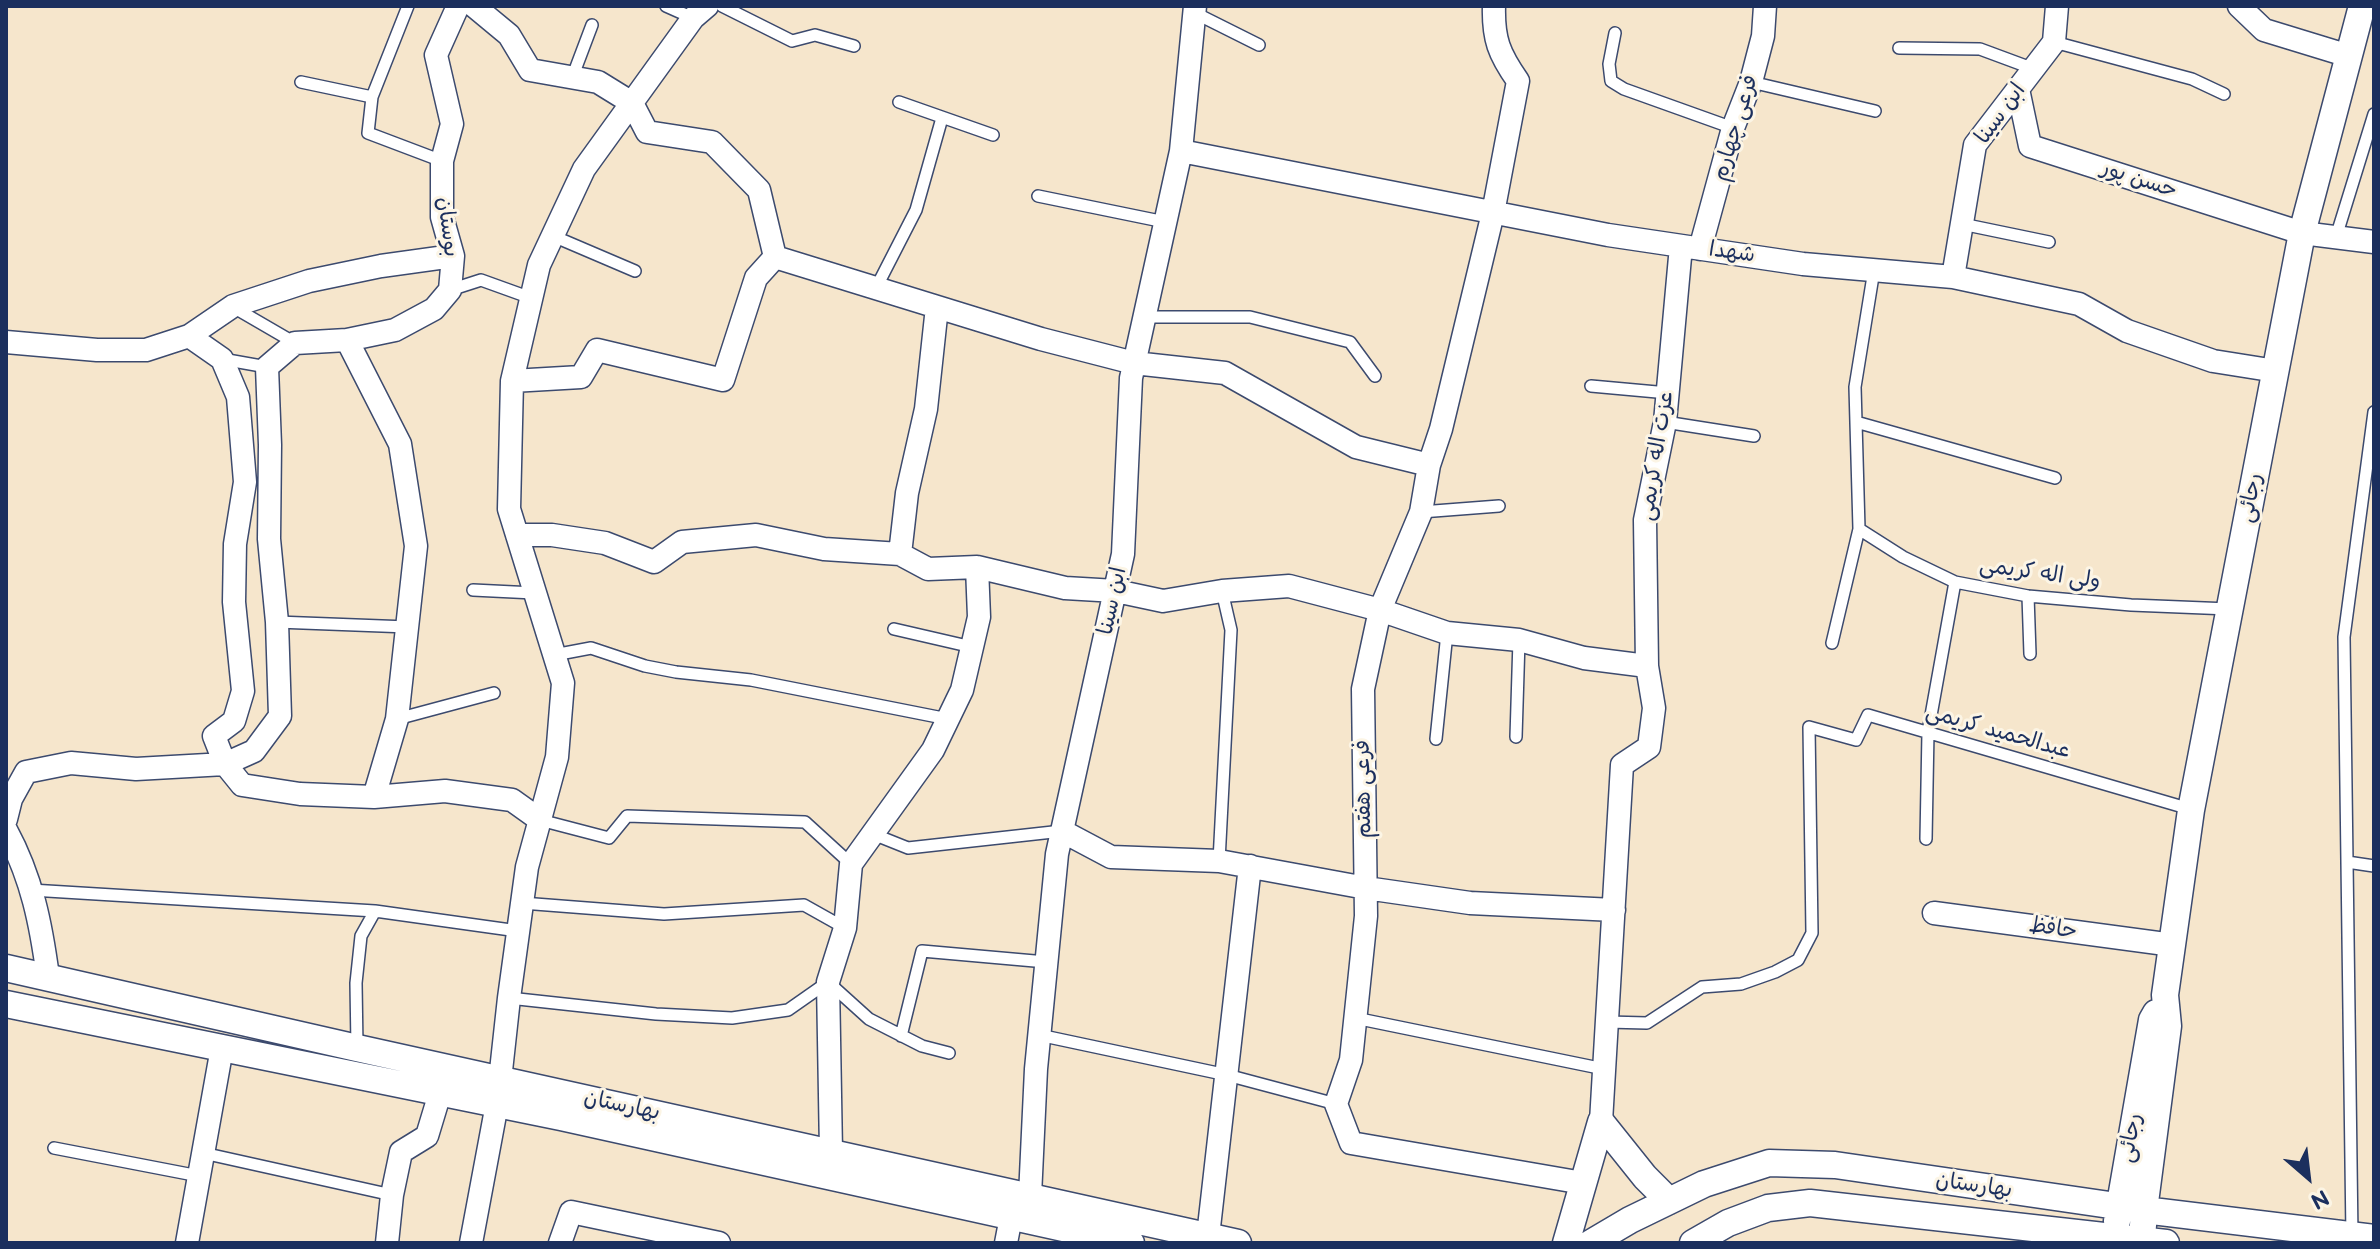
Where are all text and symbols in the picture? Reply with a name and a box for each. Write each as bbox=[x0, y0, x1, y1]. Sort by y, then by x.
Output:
street label: فرعی چهارم bbox=[1707, 72, 1765, 184]
street label: ابن سینا bbox=[1970, 78, 2032, 150]
street label: حسن پور bbox=[2098, 155, 2180, 205]
street label: بوستان bbox=[430, 196, 464, 258]
street label: شهدا bbox=[1707, 237, 1757, 269]
street label: عزت اله کریمی bbox=[1634, 389, 1680, 523]
street label: رجائی bbox=[2233, 471, 2269, 525]
street label: ولی اله کریمی bbox=[1978, 552, 2102, 596]
street label: ابن سینا bbox=[1093, 565, 1133, 637]
street label: عبدالحمید کریمی bbox=[1923, 699, 2073, 765]
street label: فرعی هفتم bbox=[1350, 740, 1378, 838]
street label: حافظ bbox=[2027, 913, 2079, 945]
street label: بهارستان bbox=[582, 1085, 662, 1127]
street label: رجائی bbox=[2114, 1111, 2148, 1165]
north arrow bbox=[2268, 1137, 2348, 1217]
street label: بهارستان bbox=[1934, 1168, 2014, 1204]
text: N bbox=[2306, 1183, 2333, 1214]

